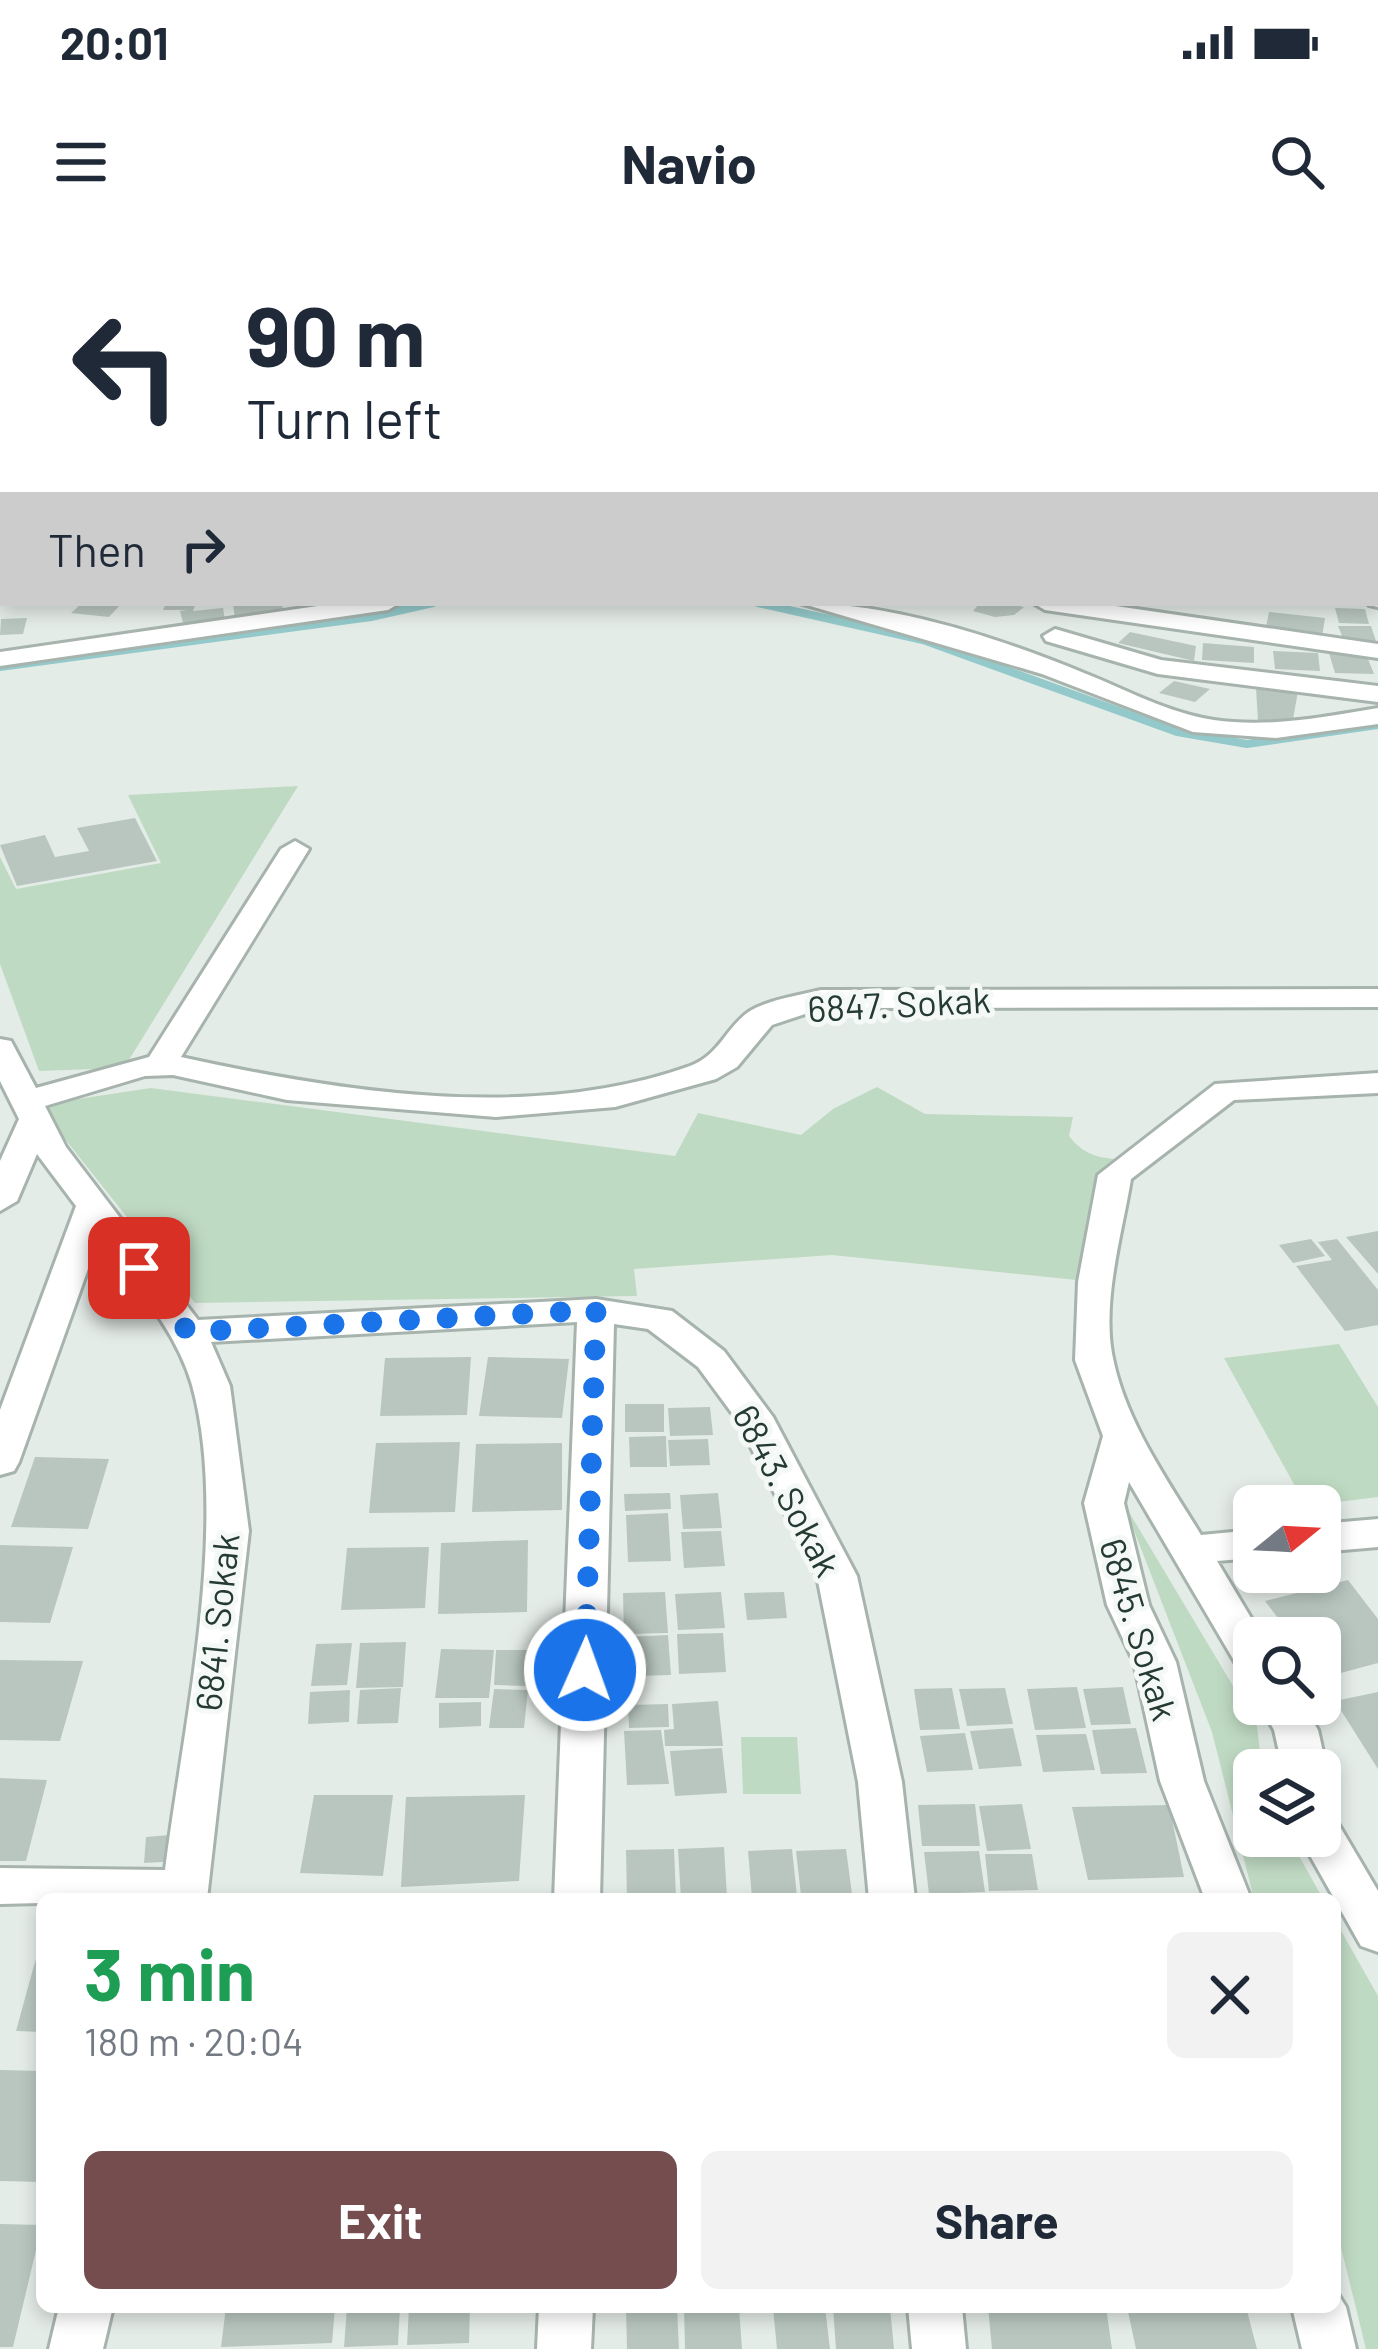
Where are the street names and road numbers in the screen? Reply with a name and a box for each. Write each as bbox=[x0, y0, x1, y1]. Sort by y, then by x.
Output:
street label: 6847. Sokak bbox=[806, 977, 992, 1029]
street label: 6843. Sokak bbox=[725, 1397, 851, 1583]
street label: 6841. Sokak bbox=[185, 1531, 247, 1713]
street label: 6845. Sokak bbox=[1092, 1533, 1188, 1725]

